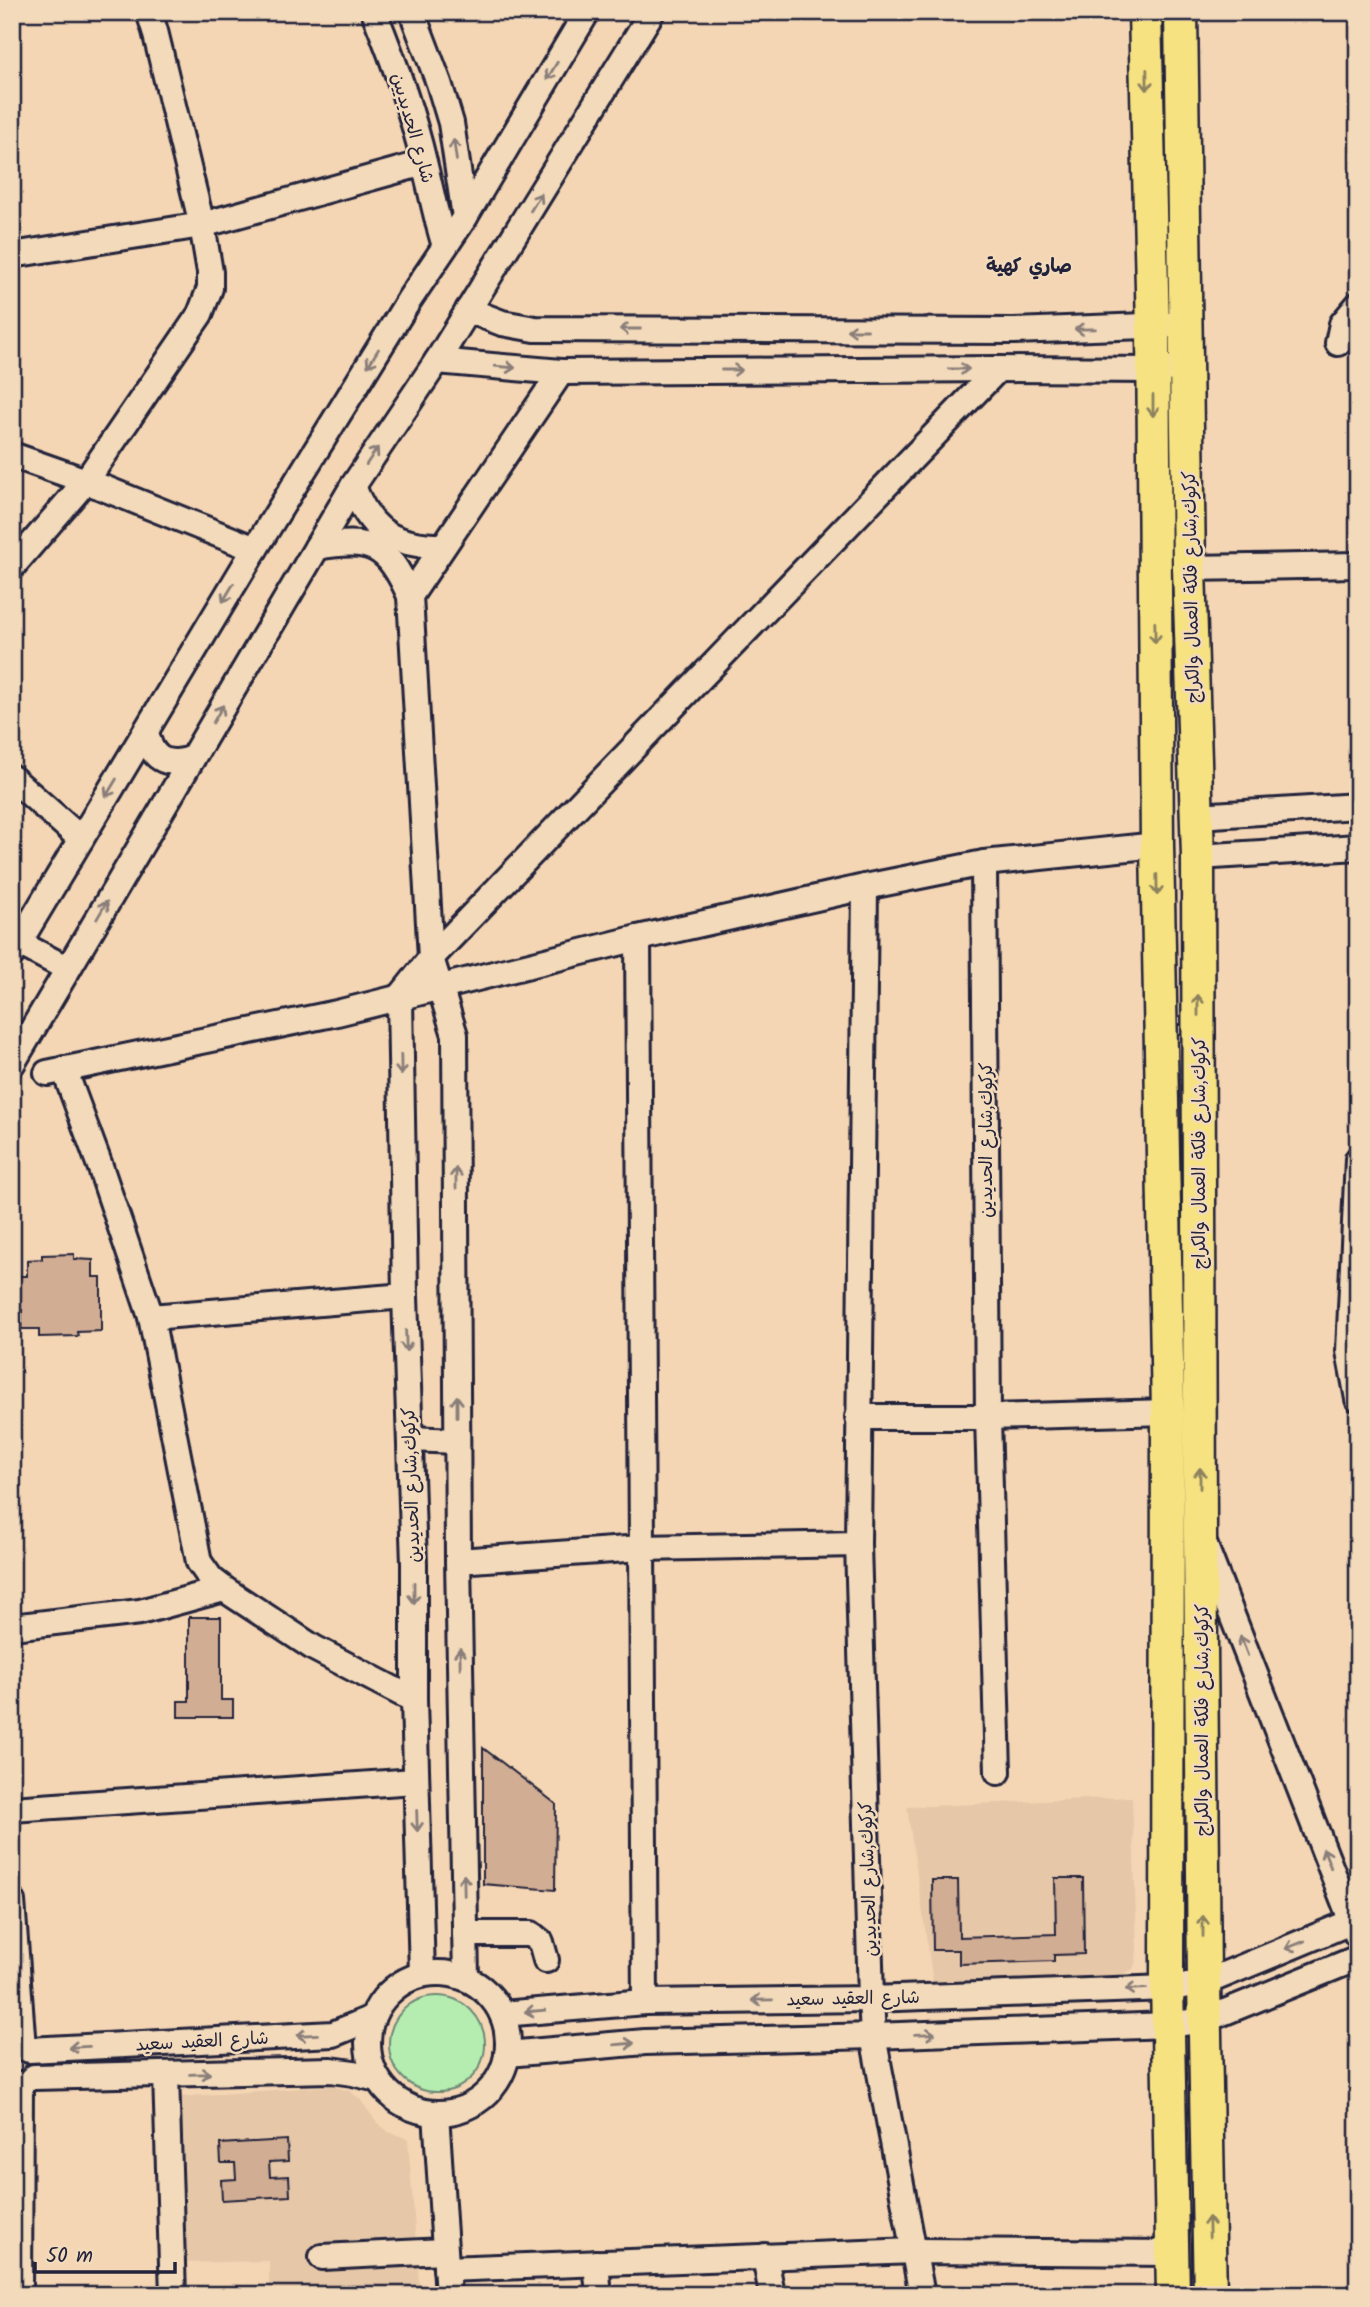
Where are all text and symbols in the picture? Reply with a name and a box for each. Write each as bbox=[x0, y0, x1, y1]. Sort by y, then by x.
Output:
one-way arrow bbox=[545, 60, 559, 80]
one-way arrow bbox=[1140, 69, 1153, 92]
street label: شارع الحديديين bbox=[382, 70, 441, 187]
one-way arrow bbox=[448, 139, 461, 161]
one-way arrow bbox=[529, 192, 543, 212]
district label: صاري كهية bbox=[986, 252, 1072, 282]
one-way arrow bbox=[618, 322, 641, 336]
one-way arrow bbox=[1073, 322, 1096, 336]
one-way arrow bbox=[846, 323, 869, 337]
one-way arrow bbox=[366, 347, 380, 367]
one-way arrow bbox=[493, 360, 515, 373]
one-way arrow bbox=[948, 362, 971, 376]
one-way arrow bbox=[720, 363, 743, 377]
one-way arrow bbox=[1146, 394, 1160, 417]
one-way arrow bbox=[365, 447, 379, 466]
street label: كركوك,شارع فلكة العمال والكراج bbox=[1176, 470, 1209, 703]
one-way arrow bbox=[221, 583, 235, 603]
one-way arrow bbox=[1148, 622, 1161, 645]
one-way arrow bbox=[211, 705, 225, 725]
one-way arrow bbox=[104, 778, 118, 798]
one-way arrow bbox=[1151, 874, 1164, 897]
one-way arrow bbox=[96, 901, 110, 921]
one-way arrow bbox=[1191, 994, 1205, 1017]
street label: كركوك,شارع فلكة العمال والكراج bbox=[1186, 1037, 1215, 1269]
one-way arrow bbox=[394, 1053, 408, 1076]
street label: كركوك,شارع الحديدين bbox=[973, 1062, 1002, 1218]
one-way arrow bbox=[449, 1167, 463, 1190]
one-way arrow bbox=[400, 1330, 413, 1353]
one-way arrow bbox=[450, 1395, 464, 1418]
street label: كركوك,شارع الحديدين bbox=[395, 1406, 430, 1563]
one-way arrow bbox=[1193, 1466, 1207, 1489]
one-way arrow bbox=[407, 1581, 421, 1604]
street label: كركوك,شارع فلكة العمال والكراج bbox=[1189, 1604, 1218, 1836]
one-way arrow bbox=[1237, 1636, 1249, 1658]
one-way arrow bbox=[453, 1647, 467, 1670]
street label: كركوك,شارع الحديدين bbox=[852, 1800, 887, 1957]
one-way arrow bbox=[410, 1809, 423, 1832]
one-way arrow bbox=[1319, 1848, 1332, 1869]
one-way arrow bbox=[458, 1874, 471, 1897]
one-way arrow bbox=[1197, 1914, 1210, 1937]
one-way arrow bbox=[1284, 1939, 1306, 1952]
one-way arrow bbox=[1125, 1982, 1148, 1995]
street label: شارع العقيد سعيد bbox=[786, 1984, 920, 2015]
one-way arrow bbox=[750, 1994, 773, 2007]
one-way arrow bbox=[524, 2005, 546, 2018]
street label: شارع العقيد سعيد bbox=[135, 2025, 269, 2060]
one-way arrow bbox=[913, 2028, 936, 2041]
one-way arrow bbox=[296, 2029, 318, 2042]
one-way arrow bbox=[612, 2037, 635, 2050]
one-way arrow bbox=[69, 2041, 91, 2054]
one-way arrow bbox=[188, 2067, 211, 2081]
one-way arrow bbox=[1202, 2215, 1215, 2238]
scale bar bbox=[35, 2230, 175, 2274]
text: 50 m bbox=[46, 2240, 93, 2273]

